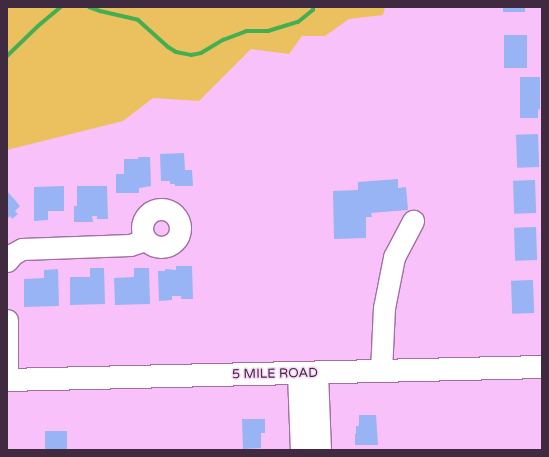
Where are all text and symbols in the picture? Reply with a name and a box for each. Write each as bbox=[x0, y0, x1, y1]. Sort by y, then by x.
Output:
street label: 5 MILE ROAD bbox=[232, 365, 318, 383]

